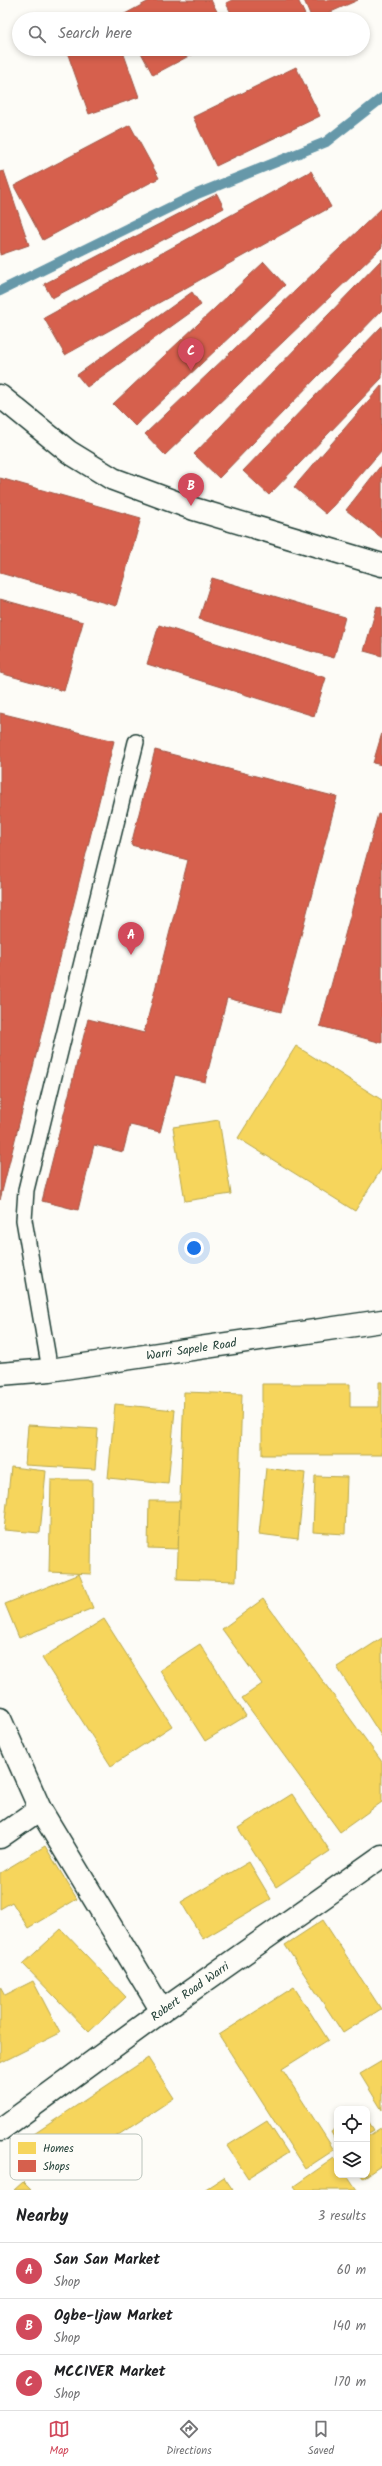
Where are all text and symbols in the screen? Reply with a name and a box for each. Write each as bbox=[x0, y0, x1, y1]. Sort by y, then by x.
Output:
search box bbox=[12, 12, 370, 56]
text: Search here bbox=[58, 22, 132, 46]
icon: search bbox=[26, 23, 48, 45]
pin: C bbox=[178, 338, 204, 371]
pin: B bbox=[178, 473, 204, 506]
pin: A bbox=[118, 922, 144, 955]
your location bbox=[184, 1238, 204, 1258]
street label: Warri Sapele Road bbox=[145, 1333, 239, 1366]
street label: Robert Road Warri bbox=[147, 1957, 234, 2026]
map controls bbox=[334, 2106, 370, 2178]
button: locate bbox=[334, 2106, 370, 2142]
legend bbox=[10, 2134, 142, 2180]
text: Homes bbox=[43, 2140, 74, 2158]
button: layers bbox=[334, 2142, 370, 2178]
text: Shops bbox=[43, 2158, 70, 2176]
text: Nearby bbox=[16, 2203, 68, 2230]
text: 3 results bbox=[318, 2206, 366, 2227]
text: San San Market bbox=[54, 2248, 160, 2272]
text: A bbox=[25, 2260, 33, 2281]
text: 60 m bbox=[337, 2260, 366, 2281]
text: Shop bbox=[54, 2272, 80, 2293]
text: Ogbe-Ijaw Market bbox=[54, 2304, 173, 2328]
text: B bbox=[25, 2316, 33, 2337]
text: 140 m bbox=[333, 2316, 366, 2337]
text: Shop bbox=[54, 2328, 80, 2349]
text: MCCIVER Market bbox=[54, 2360, 165, 2384]
text: C bbox=[25, 2372, 33, 2393]
text: 170 m bbox=[334, 2372, 366, 2393]
text: Shop bbox=[54, 2384, 80, 2405]
tab: Map bbox=[48, 2418, 70, 2460]
tab: Directions bbox=[166, 2418, 212, 2460]
tab: Saved bbox=[308, 2418, 334, 2460]

